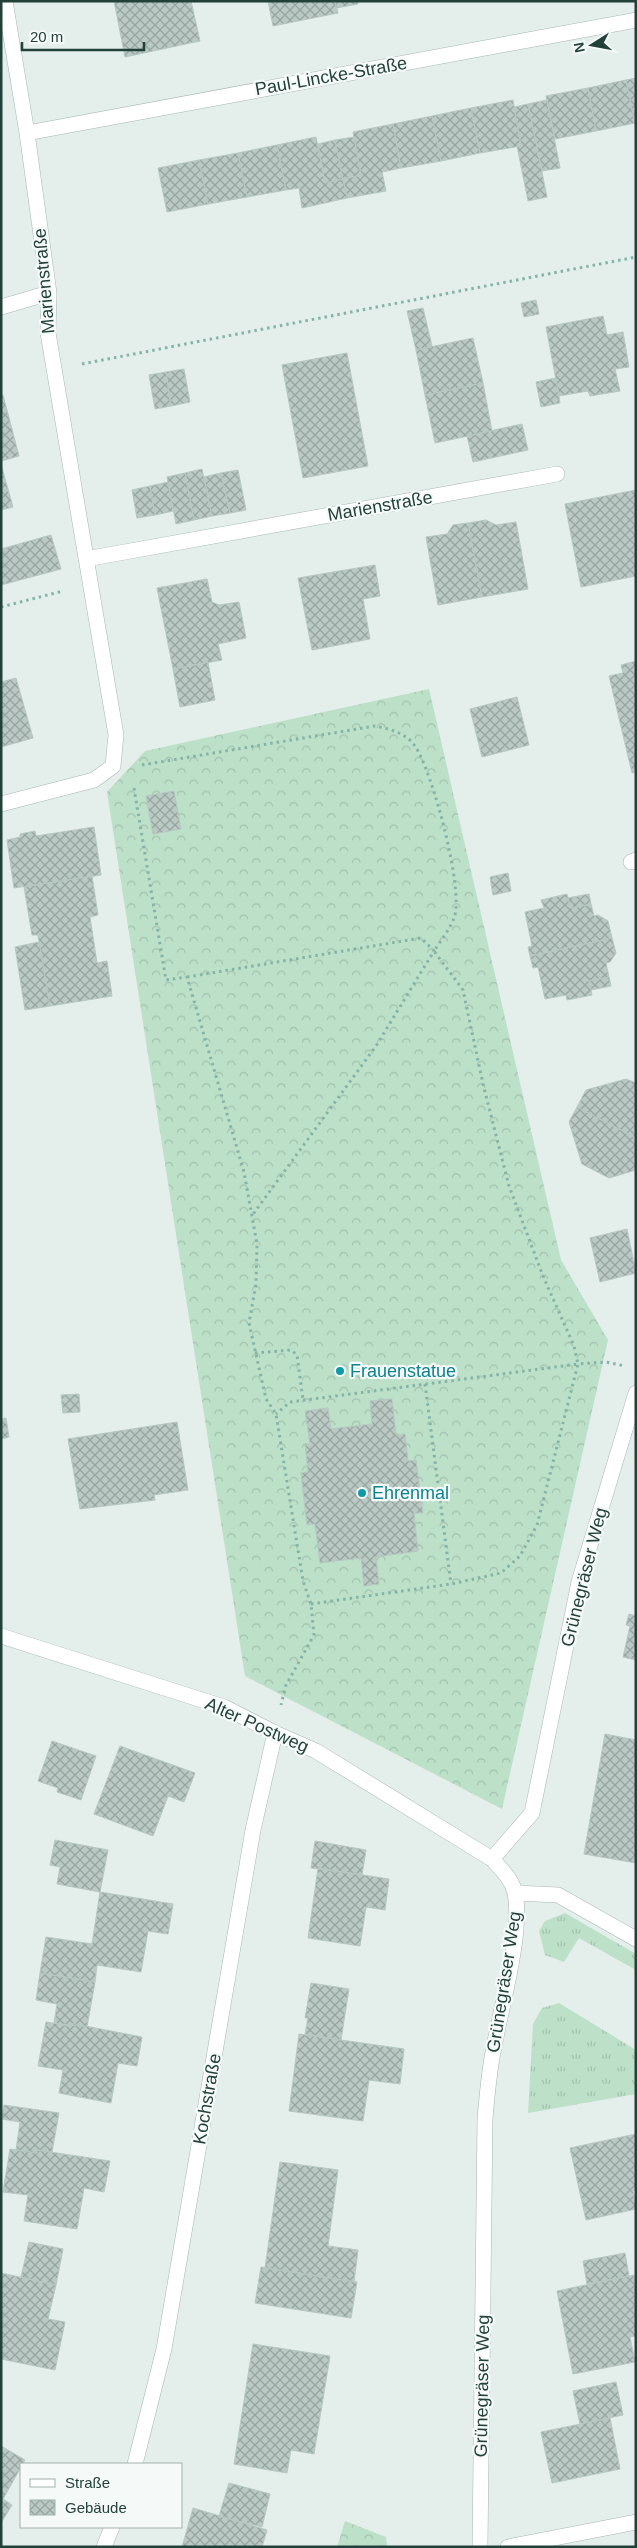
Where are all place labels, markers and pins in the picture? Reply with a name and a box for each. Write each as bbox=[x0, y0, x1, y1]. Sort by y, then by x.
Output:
place label: Frauenstatue bbox=[350, 1361, 456, 1381]
marker: Frauenstatue bbox=[334, 1365, 346, 1377]
place label: Ehrenmal bbox=[372, 1483, 449, 1503]
marker: Ehrenmal bbox=[356, 1487, 368, 1499]

